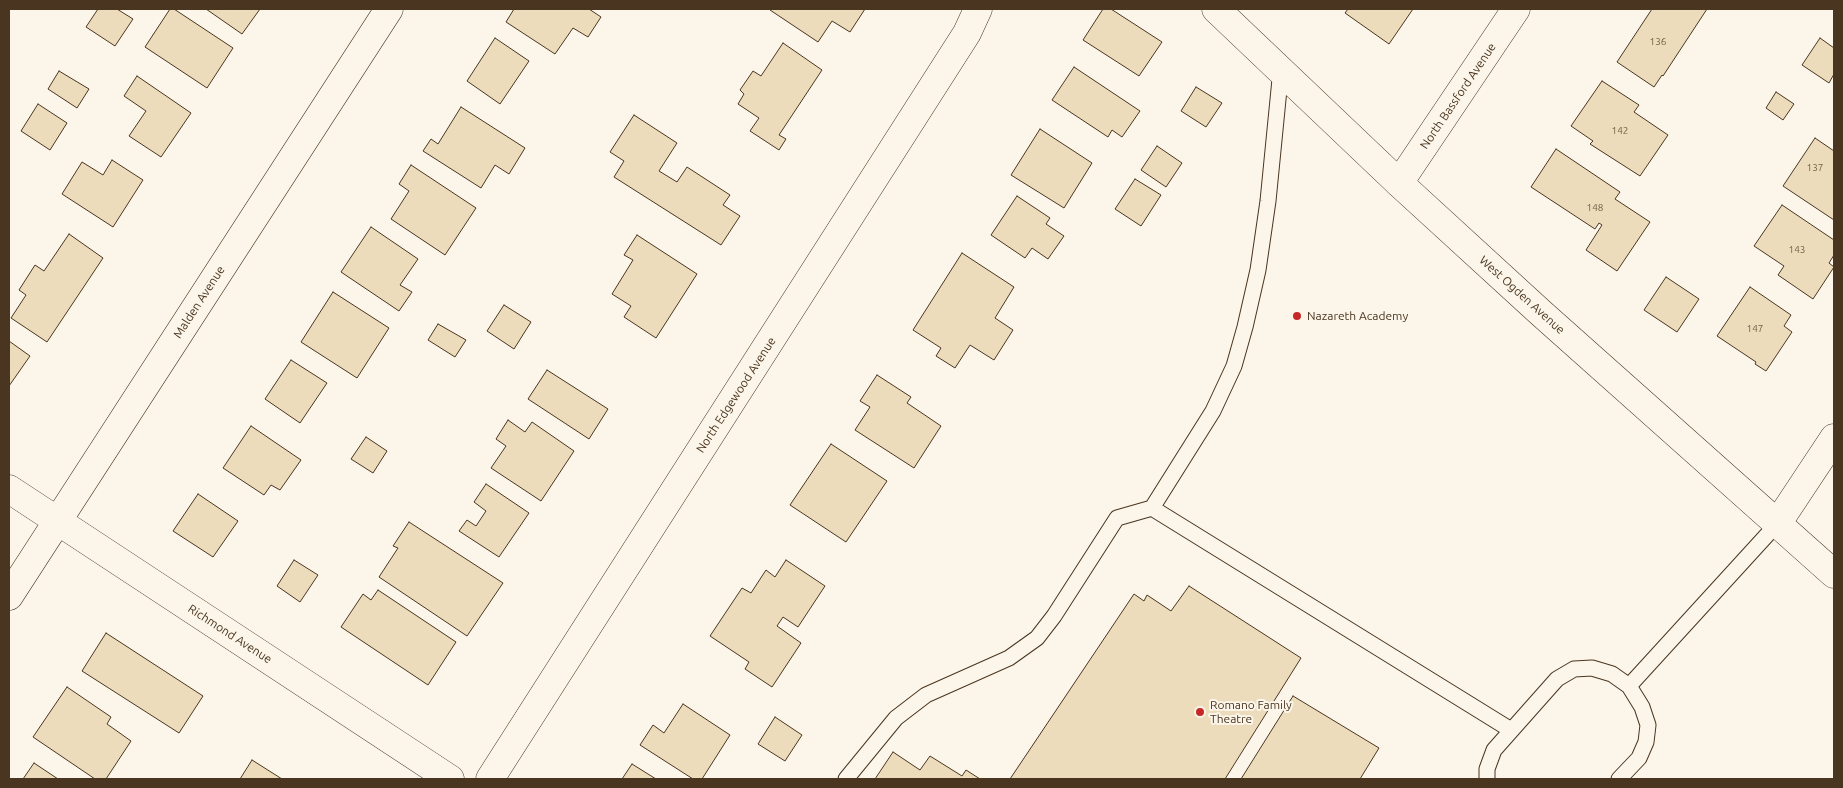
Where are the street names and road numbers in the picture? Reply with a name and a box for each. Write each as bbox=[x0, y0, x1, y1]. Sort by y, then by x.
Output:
street label: North Bassford Avenue bbox=[1417, 40, 1499, 152]
street label: West Ogden Avenue bbox=[1476, 253, 1568, 337]
street label: Malden Avenue bbox=[170, 263, 228, 341]
street label: North Edgewood Avenue bbox=[693, 334, 779, 456]
street label: Richmond Avenue bbox=[185, 601, 275, 667]

